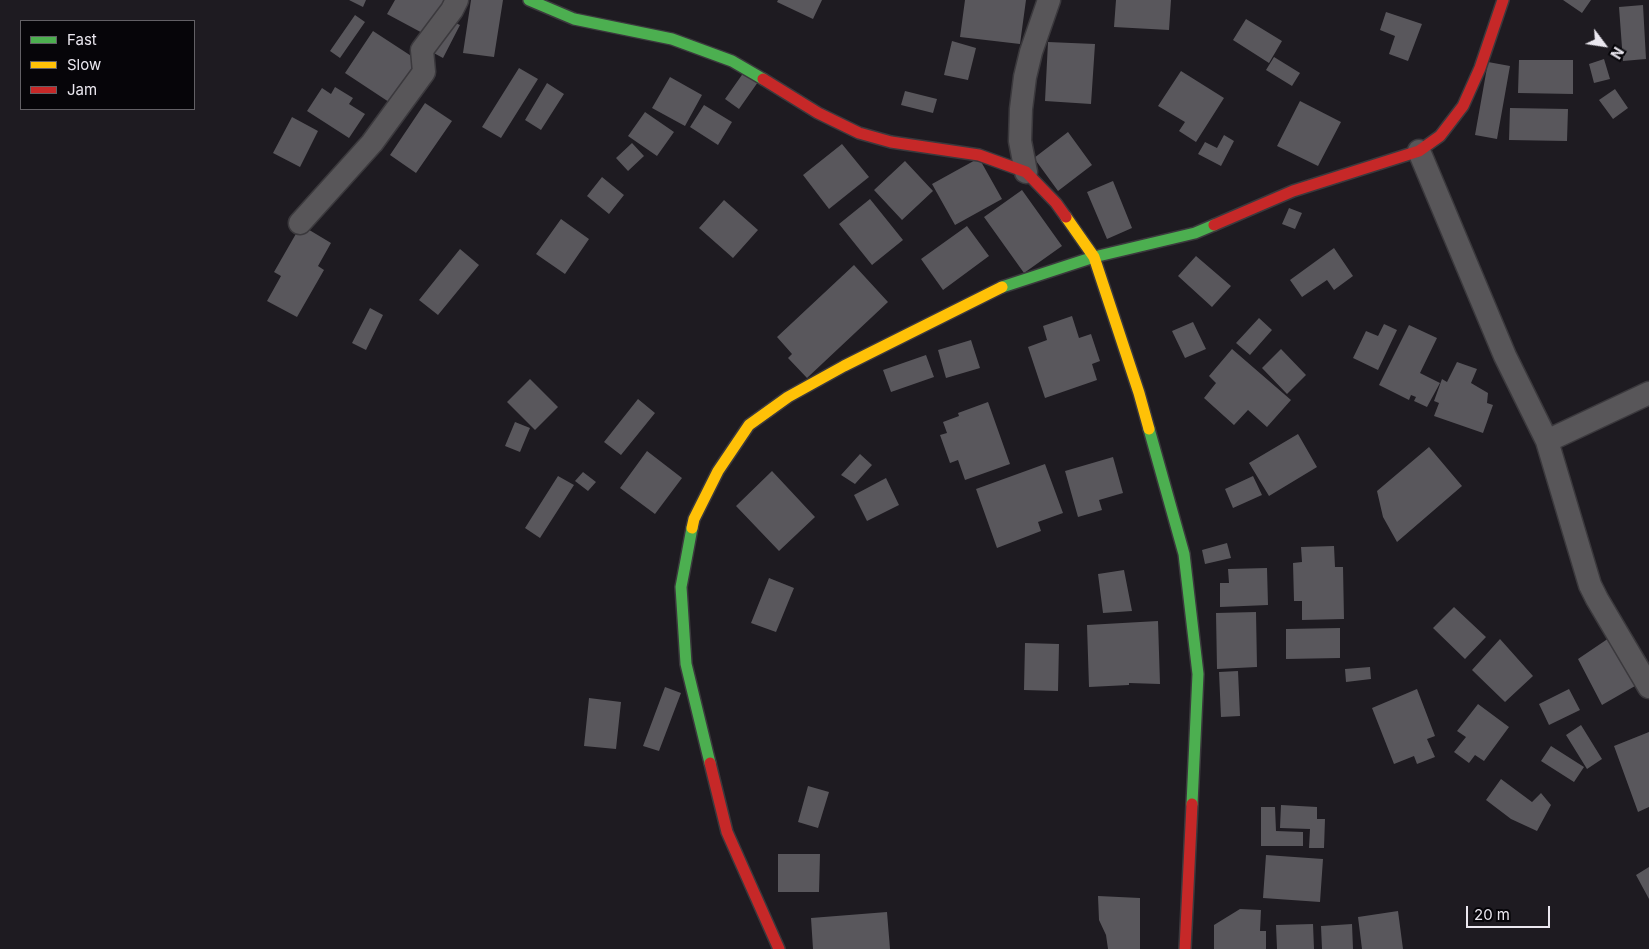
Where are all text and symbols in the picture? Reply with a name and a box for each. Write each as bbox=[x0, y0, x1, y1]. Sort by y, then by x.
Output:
legend bbox=[20, 20, 195, 110]
north arrow bbox=[1579, 20, 1629, 70]
text: Fast bbox=[67, 30, 97, 49]
text: N bbox=[1607, 44, 1627, 62]
text: Slow bbox=[67, 55, 101, 74]
text: Jam bbox=[67, 80, 97, 99]
scale bar bbox=[1469, 896, 1553, 928]
text: 20 m bbox=[1474, 905, 1510, 924]

